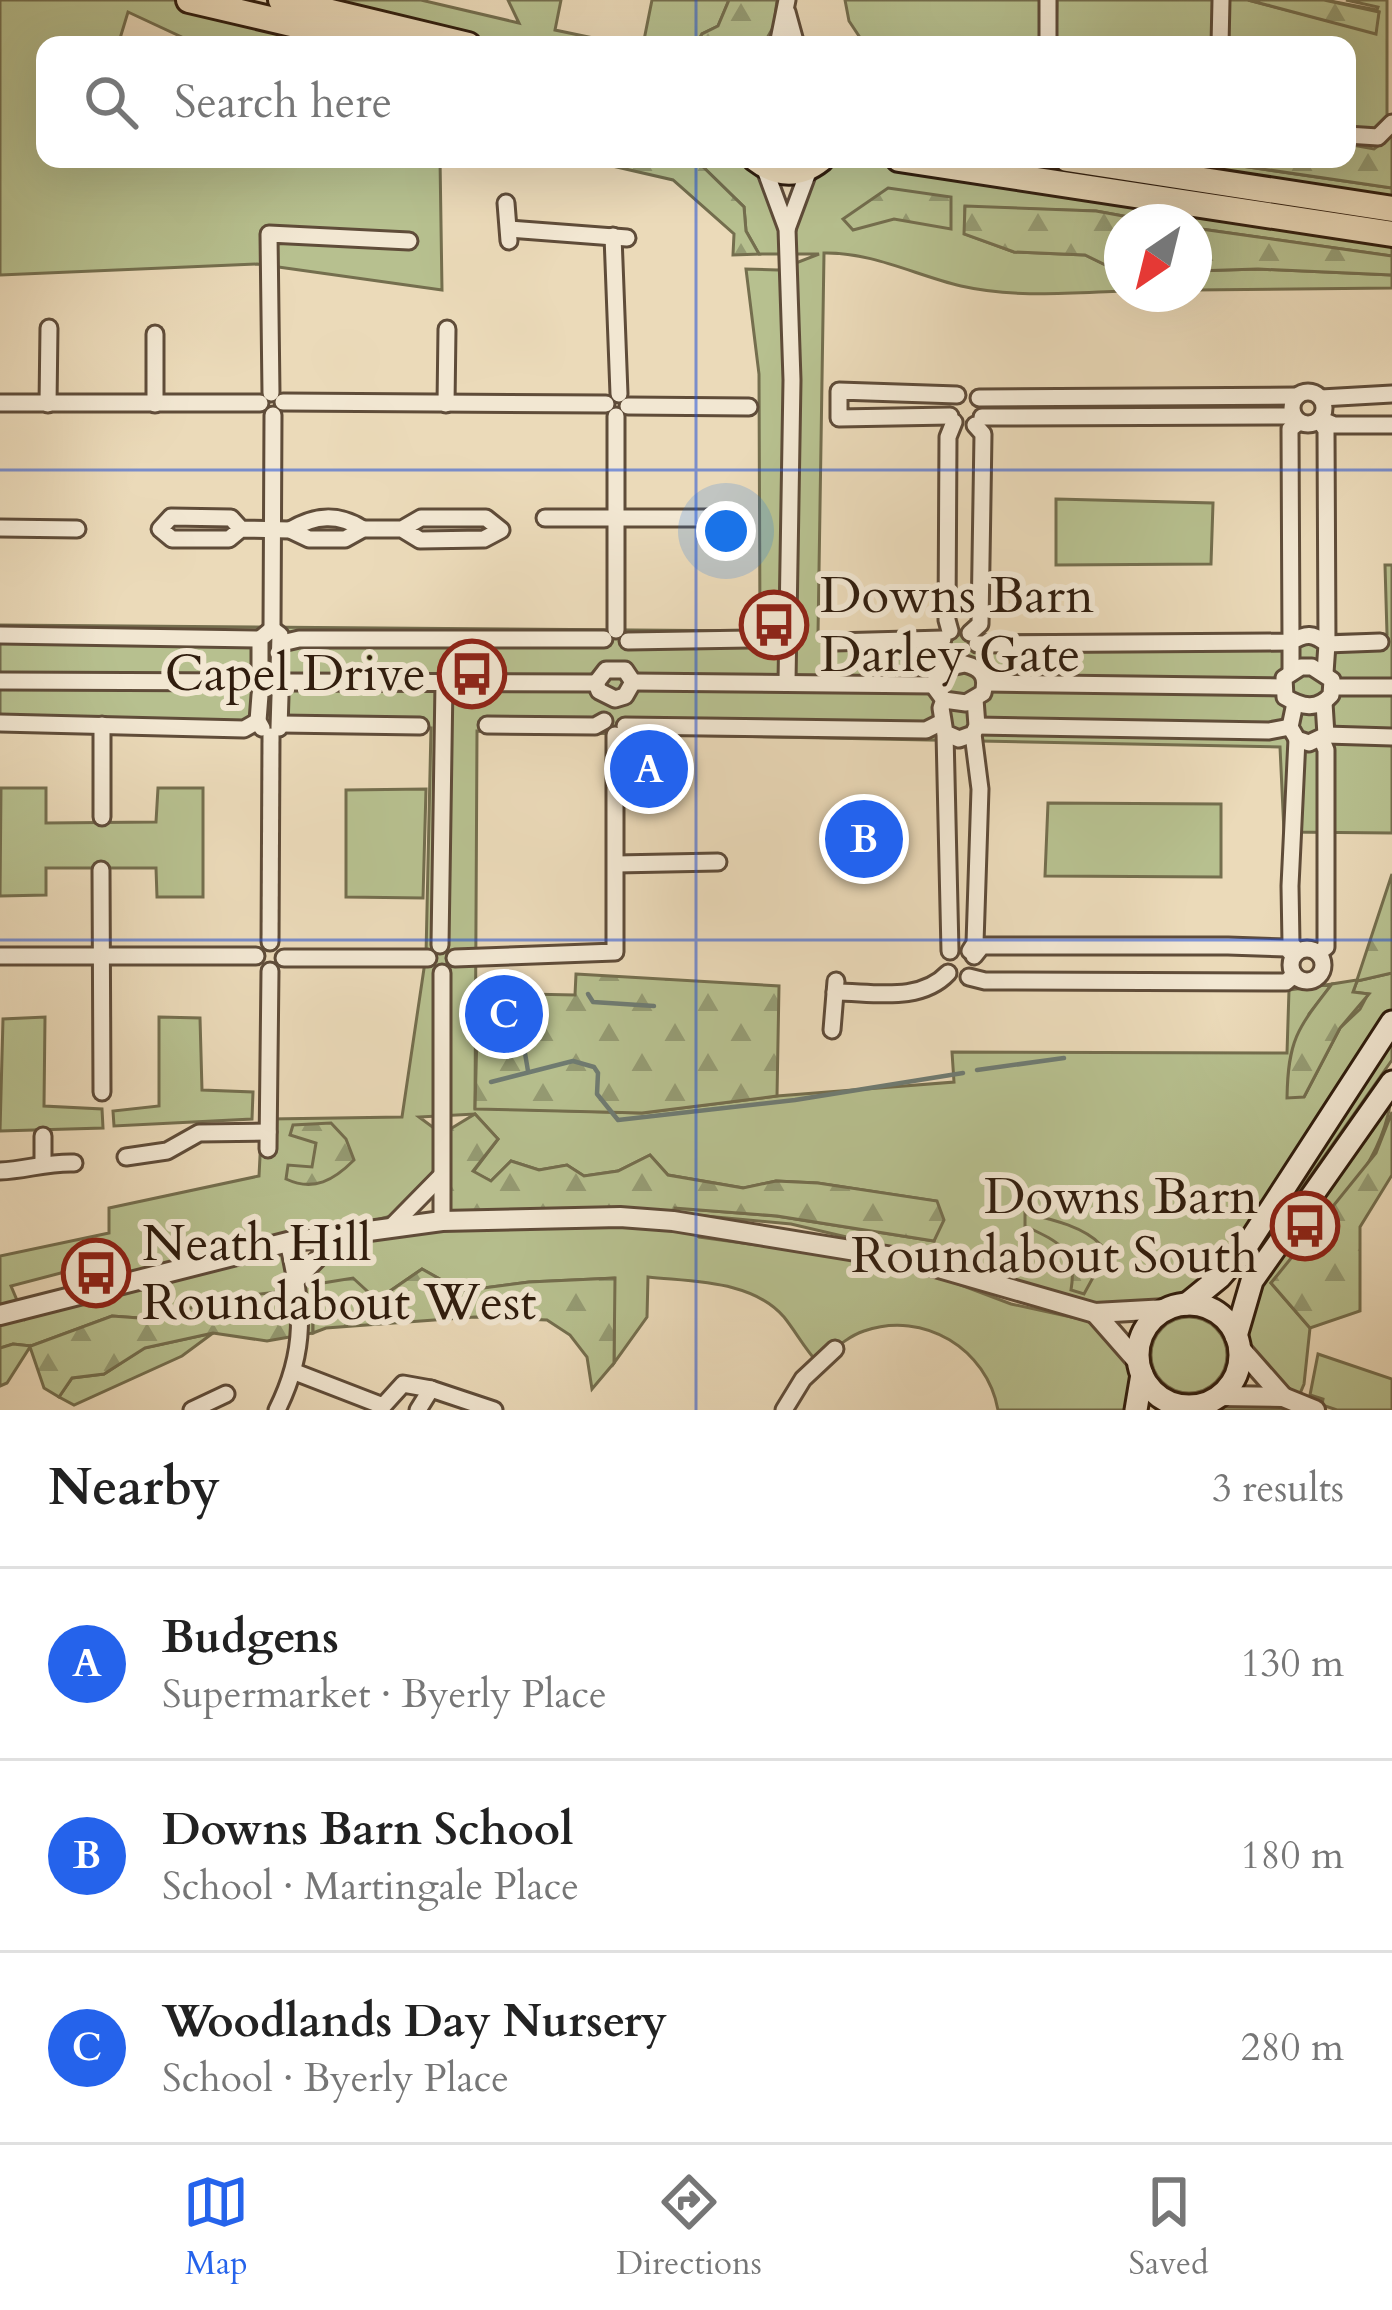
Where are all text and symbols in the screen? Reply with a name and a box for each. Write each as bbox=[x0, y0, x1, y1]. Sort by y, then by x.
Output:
search box bbox=[36, 36, 1356, 168]
icon: search bbox=[78, 69, 144, 135]
text: Search here bbox=[174, 72, 392, 133]
north arrow bbox=[1104, 204, 1212, 312]
your location bbox=[696, 501, 756, 561]
place label: Downs Barn Darley Gate bbox=[820, 561, 1094, 690]
bus stop icon: Downs Barn Darley Gate bbox=[739, 590, 809, 660]
place label: Capel Drive bbox=[165, 639, 426, 709]
bus stop icon: Capel Drive bbox=[437, 639, 507, 709]
pin: A bbox=[610, 724, 688, 814]
pin: B bbox=[825, 794, 903, 884]
pin: C bbox=[465, 969, 543, 1059]
place label: Downs Barn Roundabout South bbox=[851, 1162, 1258, 1291]
bus stop icon: Downs Barn Roundabout South bbox=[1270, 1191, 1340, 1261]
place label: Neath Hill Roundabout West bbox=[142, 1209, 536, 1338]
bus stop icon: Neath Hill Roundabout West bbox=[61, 1238, 131, 1308]
text: Nearby bbox=[48, 1453, 220, 1523]
text: 3 results bbox=[1212, 1462, 1344, 1515]
text: Budgens bbox=[162, 1607, 339, 1668]
text: A bbox=[72, 1637, 102, 1690]
text: 130 m bbox=[1241, 1637, 1344, 1690]
text: Supermarket · Byerly Place bbox=[162, 1668, 607, 1721]
text: Downs Barn School bbox=[162, 1799, 573, 1860]
text: B bbox=[73, 1829, 101, 1882]
text: 180 m bbox=[1241, 1829, 1344, 1882]
text: School · Martingale Place bbox=[162, 1860, 579, 1913]
text: Woodlands Day Nursery bbox=[162, 1991, 667, 2052]
text: C bbox=[72, 2021, 102, 2074]
text: 280 m bbox=[1241, 2021, 1344, 2074]
text: School · Byerly Place bbox=[162, 2052, 509, 2105]
tab: Map bbox=[183, 2169, 249, 2286]
tab: Directions bbox=[616, 2169, 762, 2286]
tab: Saved bbox=[1129, 2169, 1209, 2286]

